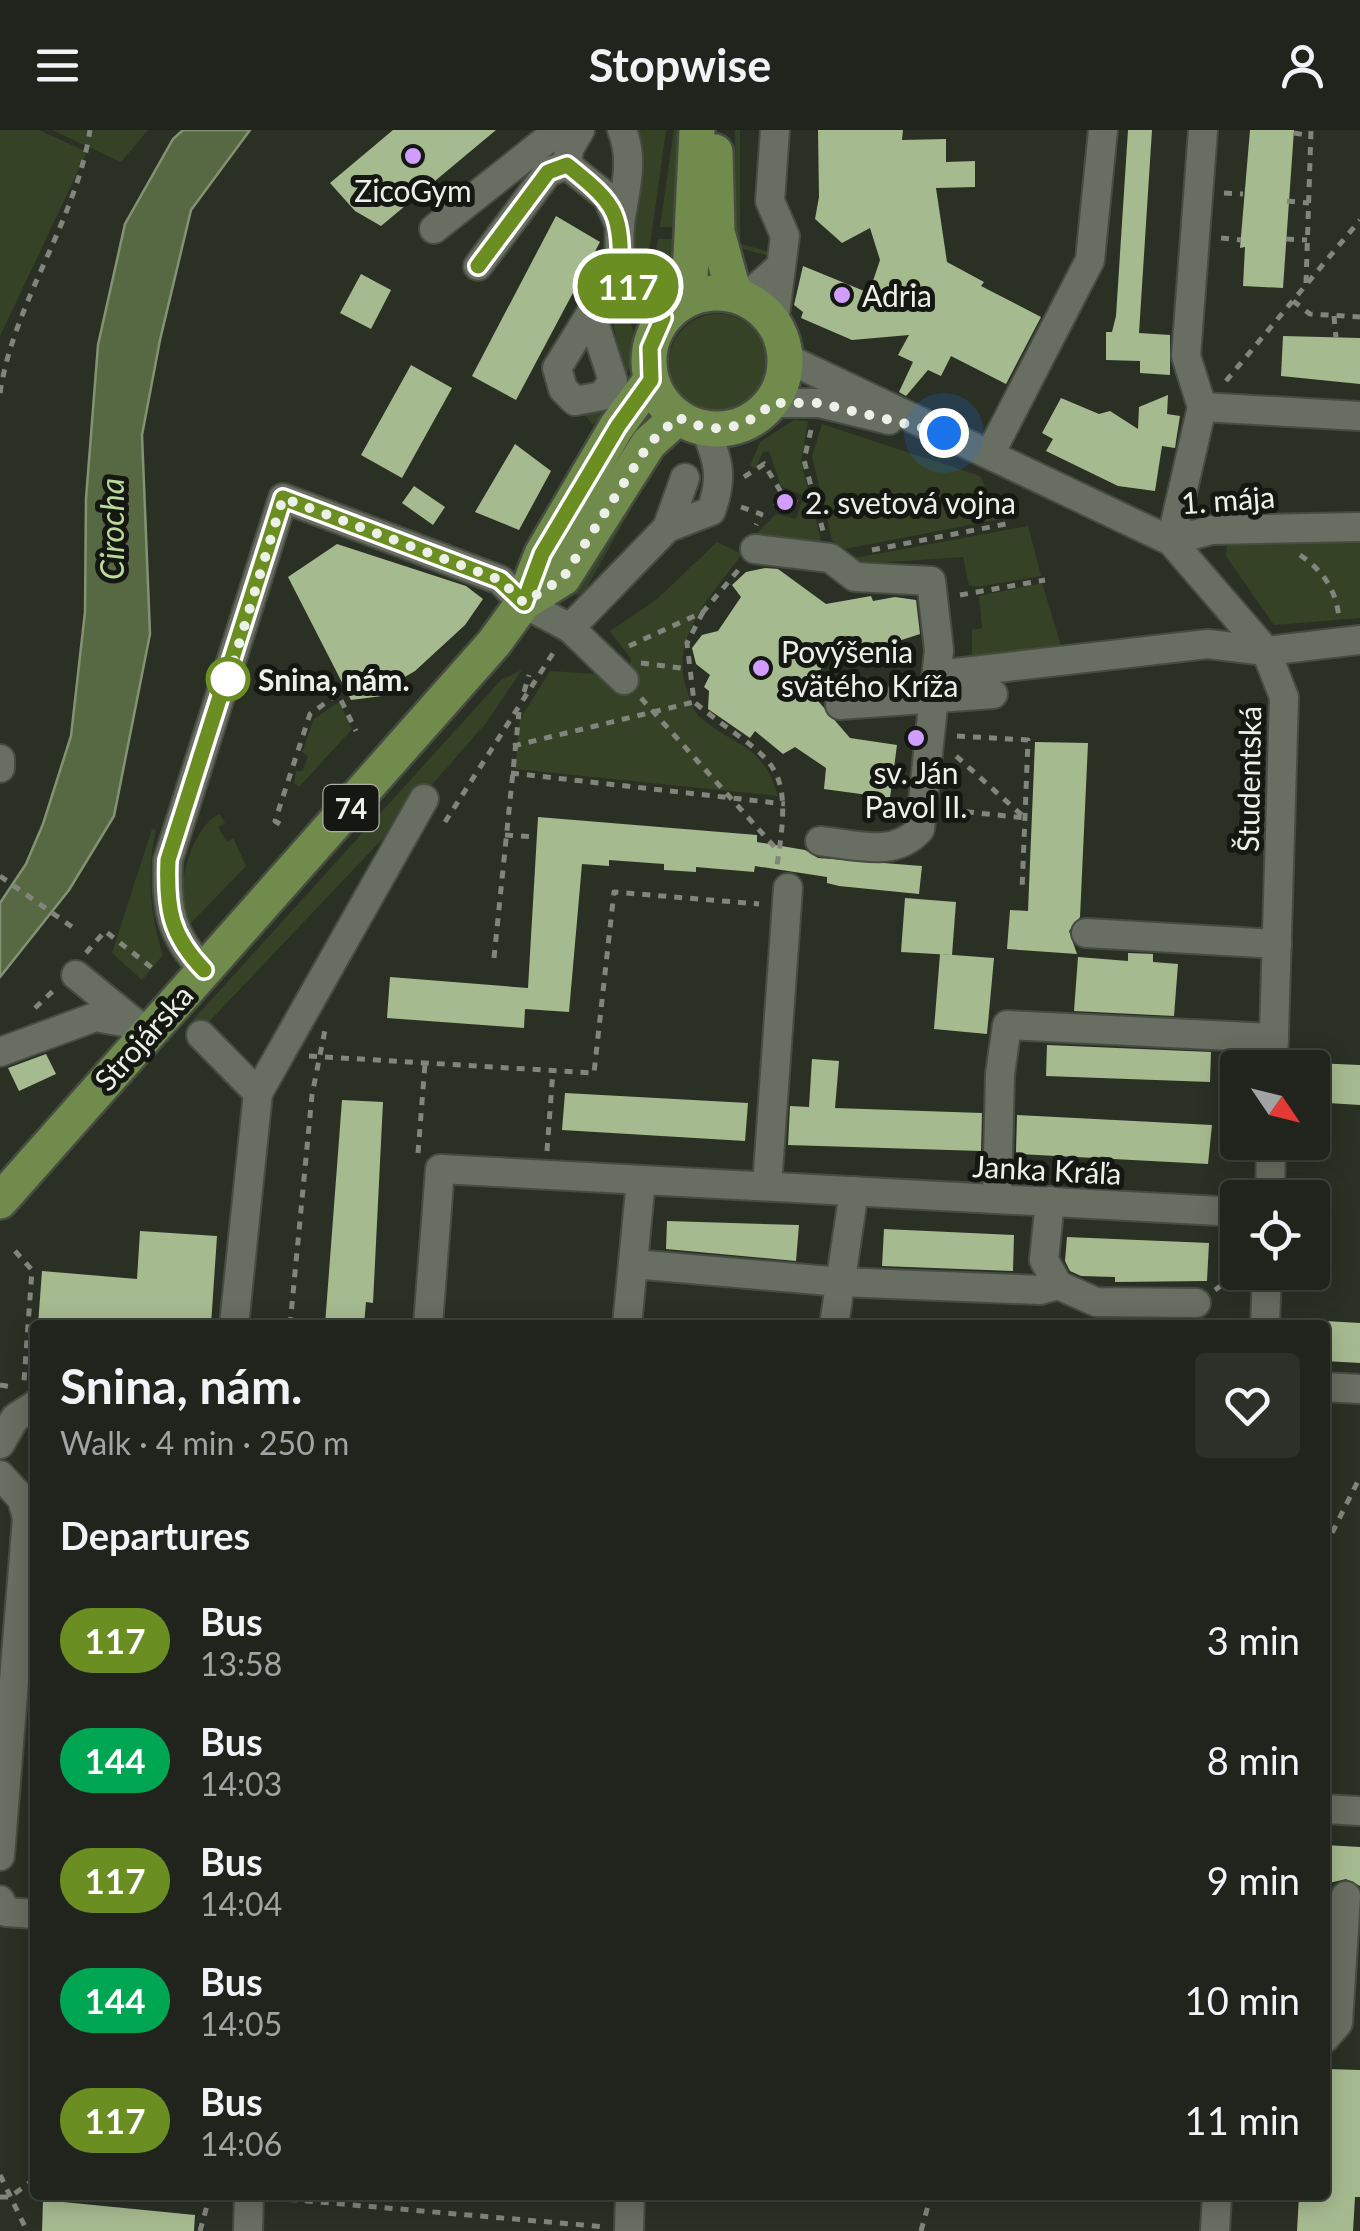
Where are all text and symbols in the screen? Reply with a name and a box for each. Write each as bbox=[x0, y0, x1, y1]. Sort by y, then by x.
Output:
icon: menu bbox=[30, 38, 85, 93]
text: Stopwise bbox=[589, 38, 771, 92]
icon: person bbox=[1275, 38, 1330, 93]
marker: ZicoGym bbox=[402, 145, 424, 167]
place label: ZicoGym bbox=[354, 172, 472, 208]
line badge: 117 bbox=[570, 254, 686, 318]
text: 117 bbox=[598, 265, 658, 307]
place label: Adria bbox=[862, 277, 932, 313]
marker: Adria bbox=[831, 284, 853, 306]
your location bbox=[919, 408, 969, 458]
water label: Cirocha bbox=[92, 478, 131, 580]
street label: 1. mája bbox=[1180, 478, 1276, 520]
place label: 2. svetová vojna bbox=[805, 484, 1016, 520]
marker: 2. svetová vojna bbox=[774, 491, 796, 513]
place label: Povýšenia svätého Kríža bbox=[781, 633, 958, 703]
marker: Povýšenia svätého Kríža bbox=[750, 657, 772, 679]
marker: Snina, nám. bbox=[207, 658, 249, 700]
place label: Snina, nám. bbox=[258, 661, 410, 697]
street label: Študentská bbox=[1229, 706, 1267, 852]
marker: sv. Ján Pavol II. bbox=[905, 727, 927, 749]
place label: sv. Ján Pavol II. bbox=[865, 754, 967, 824]
road number: 74 bbox=[324, 785, 378, 831]
street label: Strojárska bbox=[86, 977, 200, 1097]
north arrow bbox=[1220, 1050, 1330, 1160]
map controls bbox=[1220, 1050, 1330, 1290]
street label: Janka Kráľa bbox=[972, 1147, 1122, 1191]
button: locate bbox=[1220, 1180, 1330, 1290]
button: heart bbox=[1195, 1353, 1300, 1458]
text: Snina, nám. bbox=[60, 1357, 303, 1414]
text: Walk · 4 min · 250 m bbox=[60, 1423, 349, 1462]
text: Departures bbox=[60, 1512, 250, 1558]
text: Bus bbox=[200, 1598, 263, 1644]
text: 3 min bbox=[1207, 1617, 1300, 1663]
text: 117 bbox=[85, 1619, 145, 1661]
text: 13:58 bbox=[200, 1644, 282, 1683]
text: Bus bbox=[200, 1718, 263, 1764]
text: 8 min bbox=[1207, 1737, 1300, 1783]
text: 144 bbox=[85, 1739, 145, 1781]
text: 14:03 bbox=[200, 1764, 282, 1803]
text: Bus bbox=[200, 1838, 263, 1884]
text: 9 min bbox=[1207, 1857, 1300, 1903]
text: 117 bbox=[85, 1859, 145, 1901]
text: 14:04 bbox=[200, 1884, 282, 1923]
text: Bus bbox=[200, 1958, 263, 2004]
text: 10 min bbox=[1185, 1977, 1300, 2023]
text: 144 bbox=[85, 1979, 145, 2021]
text: 14:05 bbox=[200, 2004, 282, 2043]
text: Bus bbox=[200, 2078, 263, 2124]
text: 11 min bbox=[1185, 2097, 1300, 2143]
text: 117 bbox=[85, 2099, 145, 2141]
text: 14:06 bbox=[200, 2124, 282, 2163]

